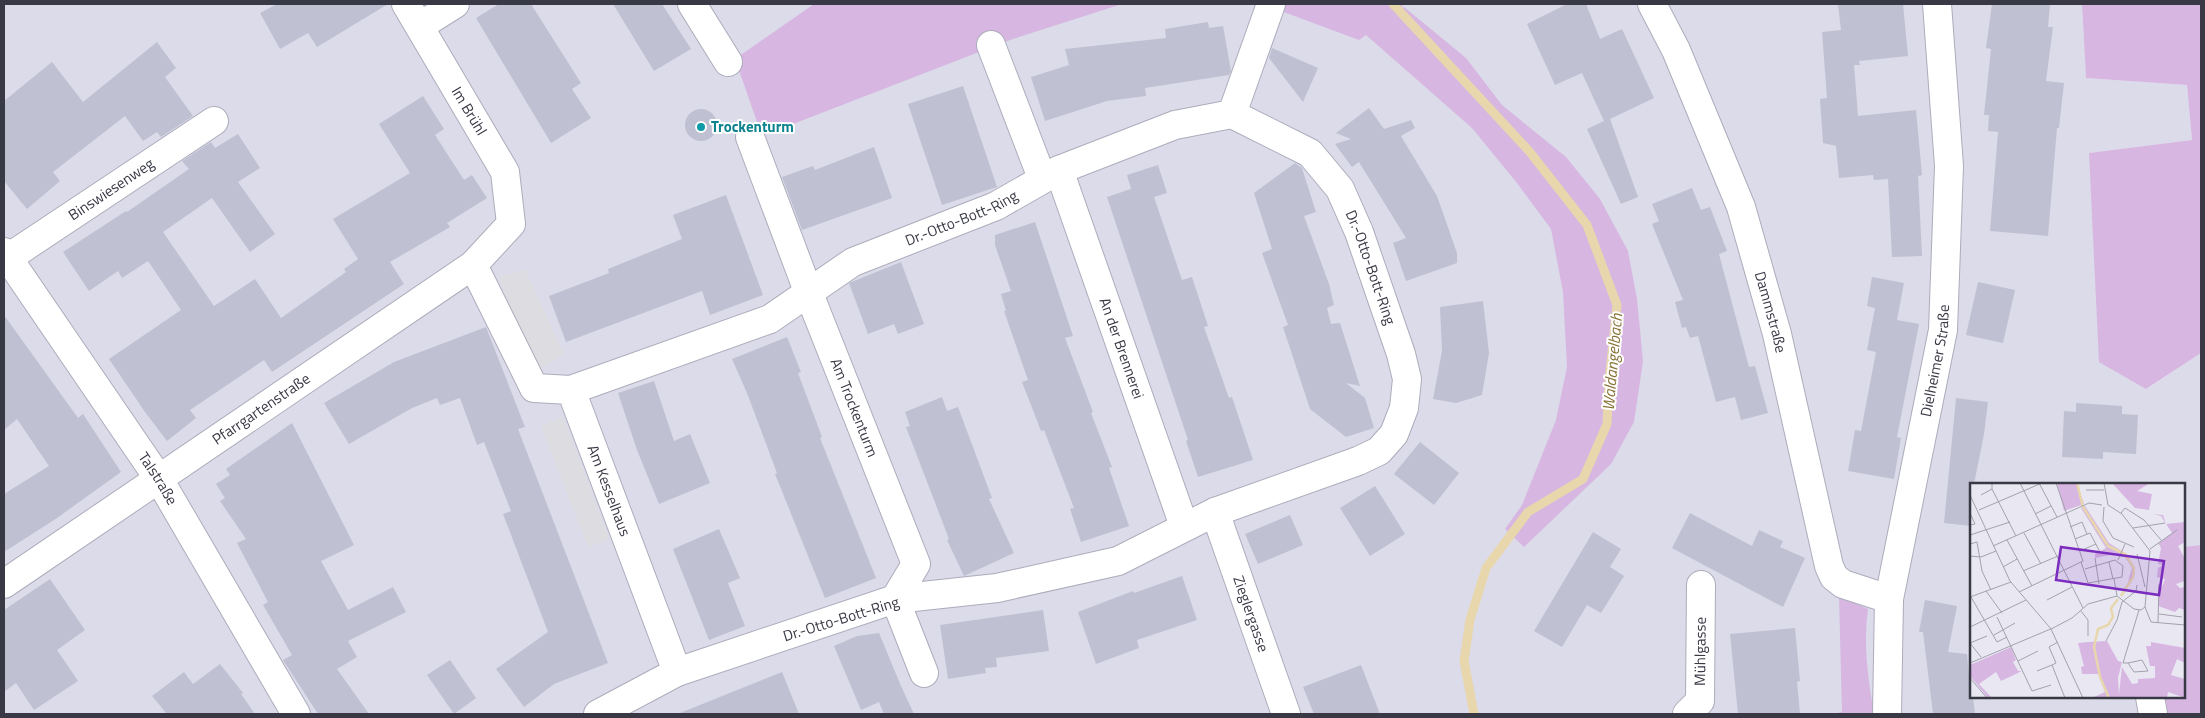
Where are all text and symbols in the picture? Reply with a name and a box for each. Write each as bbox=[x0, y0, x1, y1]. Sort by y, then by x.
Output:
street label: Im Brühl bbox=[446, 82, 493, 140]
place label: Trockenturm bbox=[711, 115, 794, 138]
marker: Trockenturm bbox=[695, 121, 707, 133]
street label: Binswiesenweg bbox=[63, 152, 159, 226]
street label: Dr.-Otto-Bott-Ring bbox=[901, 184, 1022, 252]
street label: Dr.-Otto-Bott-Ring bbox=[1340, 206, 1402, 328]
street label: Dammstraße bbox=[1749, 269, 1793, 355]
street label: An der Brennerei bbox=[1094, 294, 1150, 402]
street label: Dielheimer Straße bbox=[1914, 304, 1955, 419]
water label: Waldangelbach bbox=[1596, 312, 1628, 411]
street label: Am Trockenturm bbox=[825, 355, 885, 460]
street label: Pfarrgartenstraße bbox=[207, 367, 315, 450]
street label: Am Kesselhaus bbox=[582, 441, 637, 540]
street label: Talstraße bbox=[133, 447, 184, 509]
inset map bbox=[1970, 483, 2185, 698]
street label: Zieglergasse bbox=[1227, 572, 1275, 655]
street label: Dr.-Otto-Bott-Ring bbox=[780, 590, 902, 647]
street label: Mühlgasse bbox=[1688, 617, 1712, 686]

